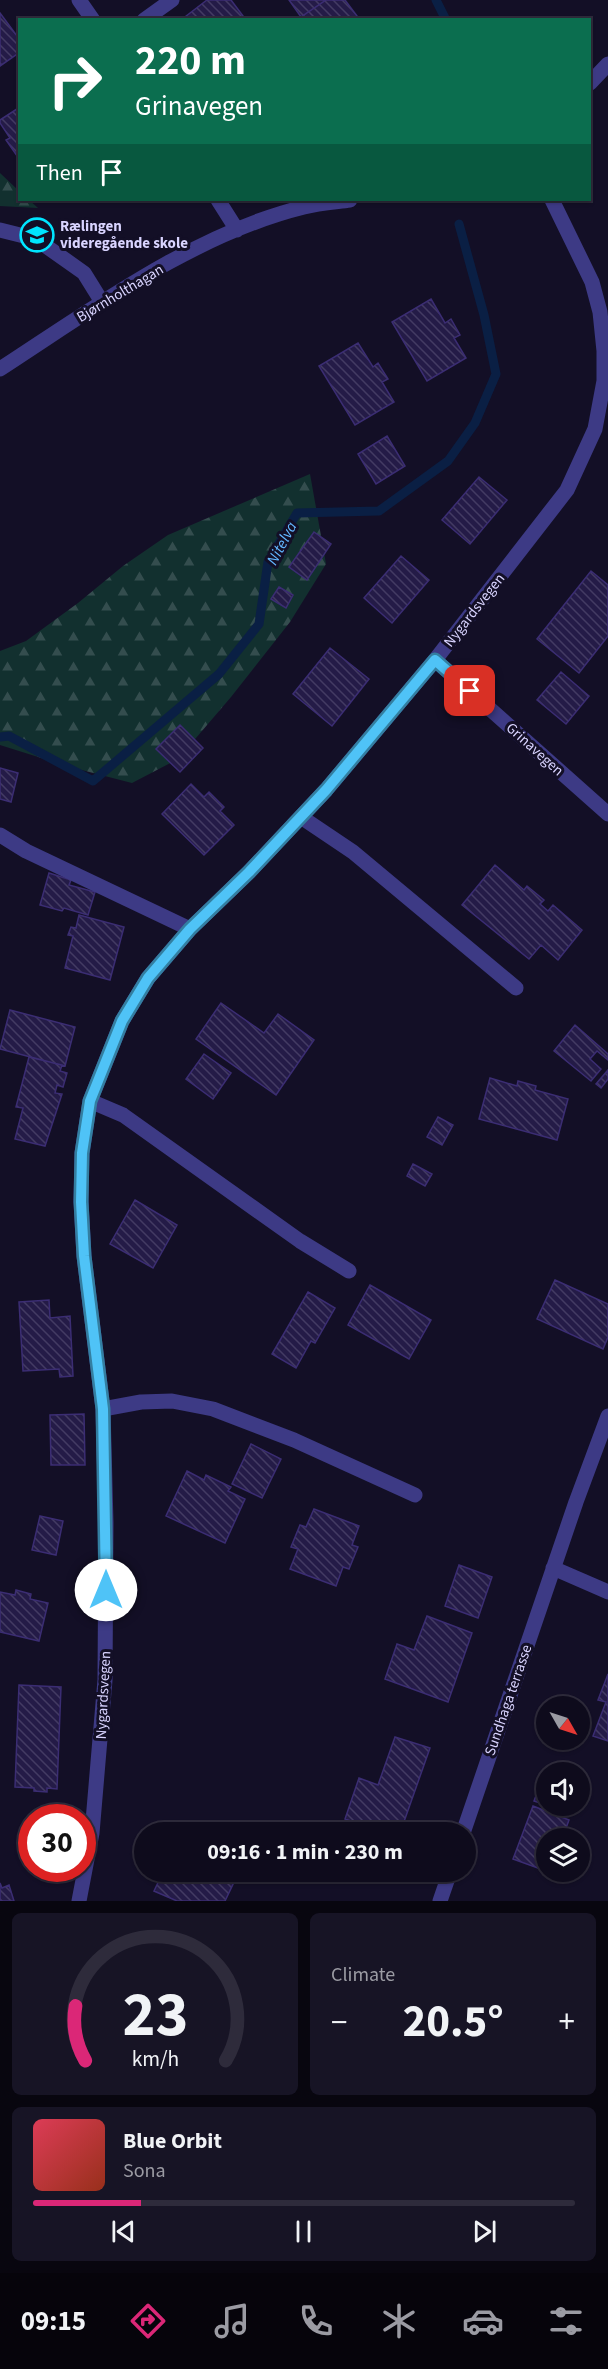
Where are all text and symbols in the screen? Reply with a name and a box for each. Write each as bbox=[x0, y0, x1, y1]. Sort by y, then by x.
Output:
text: 220 m bbox=[135, 31, 246, 91]
icon: right bbox=[36, 42, 114, 120]
text: Grinavegen bbox=[135, 87, 263, 126]
icon: arrive bbox=[95, 156, 128, 189]
text: Then bbox=[36, 157, 83, 189]
place label: Rælingen videregående skole bbox=[60, 216, 188, 254]
school or university icon: Rælingen videregående skole bbox=[19, 217, 55, 253]
street label: Bjørnholthagan bbox=[73, 259, 168, 328]
water label: Nitelva bbox=[261, 518, 303, 569]
street label: Nygardsvegen bbox=[439, 569, 510, 652]
pin bbox=[444, 665, 495, 716]
icon: arrive bbox=[453, 674, 486, 707]
street label: Grinavegen bbox=[501, 718, 568, 781]
position arrow bbox=[74, 1558, 138, 1622]
street label: Sundhaga terrasse bbox=[480, 1642, 537, 1759]
street label: Nygardsvegen bbox=[91, 1650, 116, 1740]
north arrow bbox=[536, 1696, 590, 1750]
map controls bbox=[536, 1696, 590, 1882]
button: sound bbox=[536, 1762, 590, 1816]
speed limit sign: 30 bbox=[18, 1804, 96, 1882]
button: layers bbox=[536, 1828, 590, 1882]
text: 09:16 · 1 min · 230 m bbox=[207, 1836, 403, 1868]
text: Climate bbox=[331, 1961, 395, 1989]
text: 23 bbox=[122, 1971, 188, 2060]
text: 20.5° bbox=[402, 1990, 504, 2054]
text: − bbox=[331, 1999, 347, 2046]
text: + bbox=[559, 1999, 575, 2046]
text: km/h bbox=[131, 2044, 179, 2075]
text: Blue Orbit bbox=[123, 2125, 222, 2157]
text: Sona bbox=[123, 2157, 166, 2185]
icon: previous bbox=[107, 2215, 140, 2248]
icon: pause bbox=[287, 2215, 320, 2248]
icon: next bbox=[468, 2215, 501, 2248]
icon: directions bbox=[127, 2300, 169, 2342]
icon: music bbox=[211, 2300, 253, 2342]
icon: phone bbox=[295, 2300, 337, 2342]
icon: climate bbox=[378, 2300, 420, 2342]
icon: car bbox=[462, 2300, 504, 2342]
icon: filters bbox=[545, 2300, 587, 2342]
text: 09:15 bbox=[21, 2302, 86, 2341]

